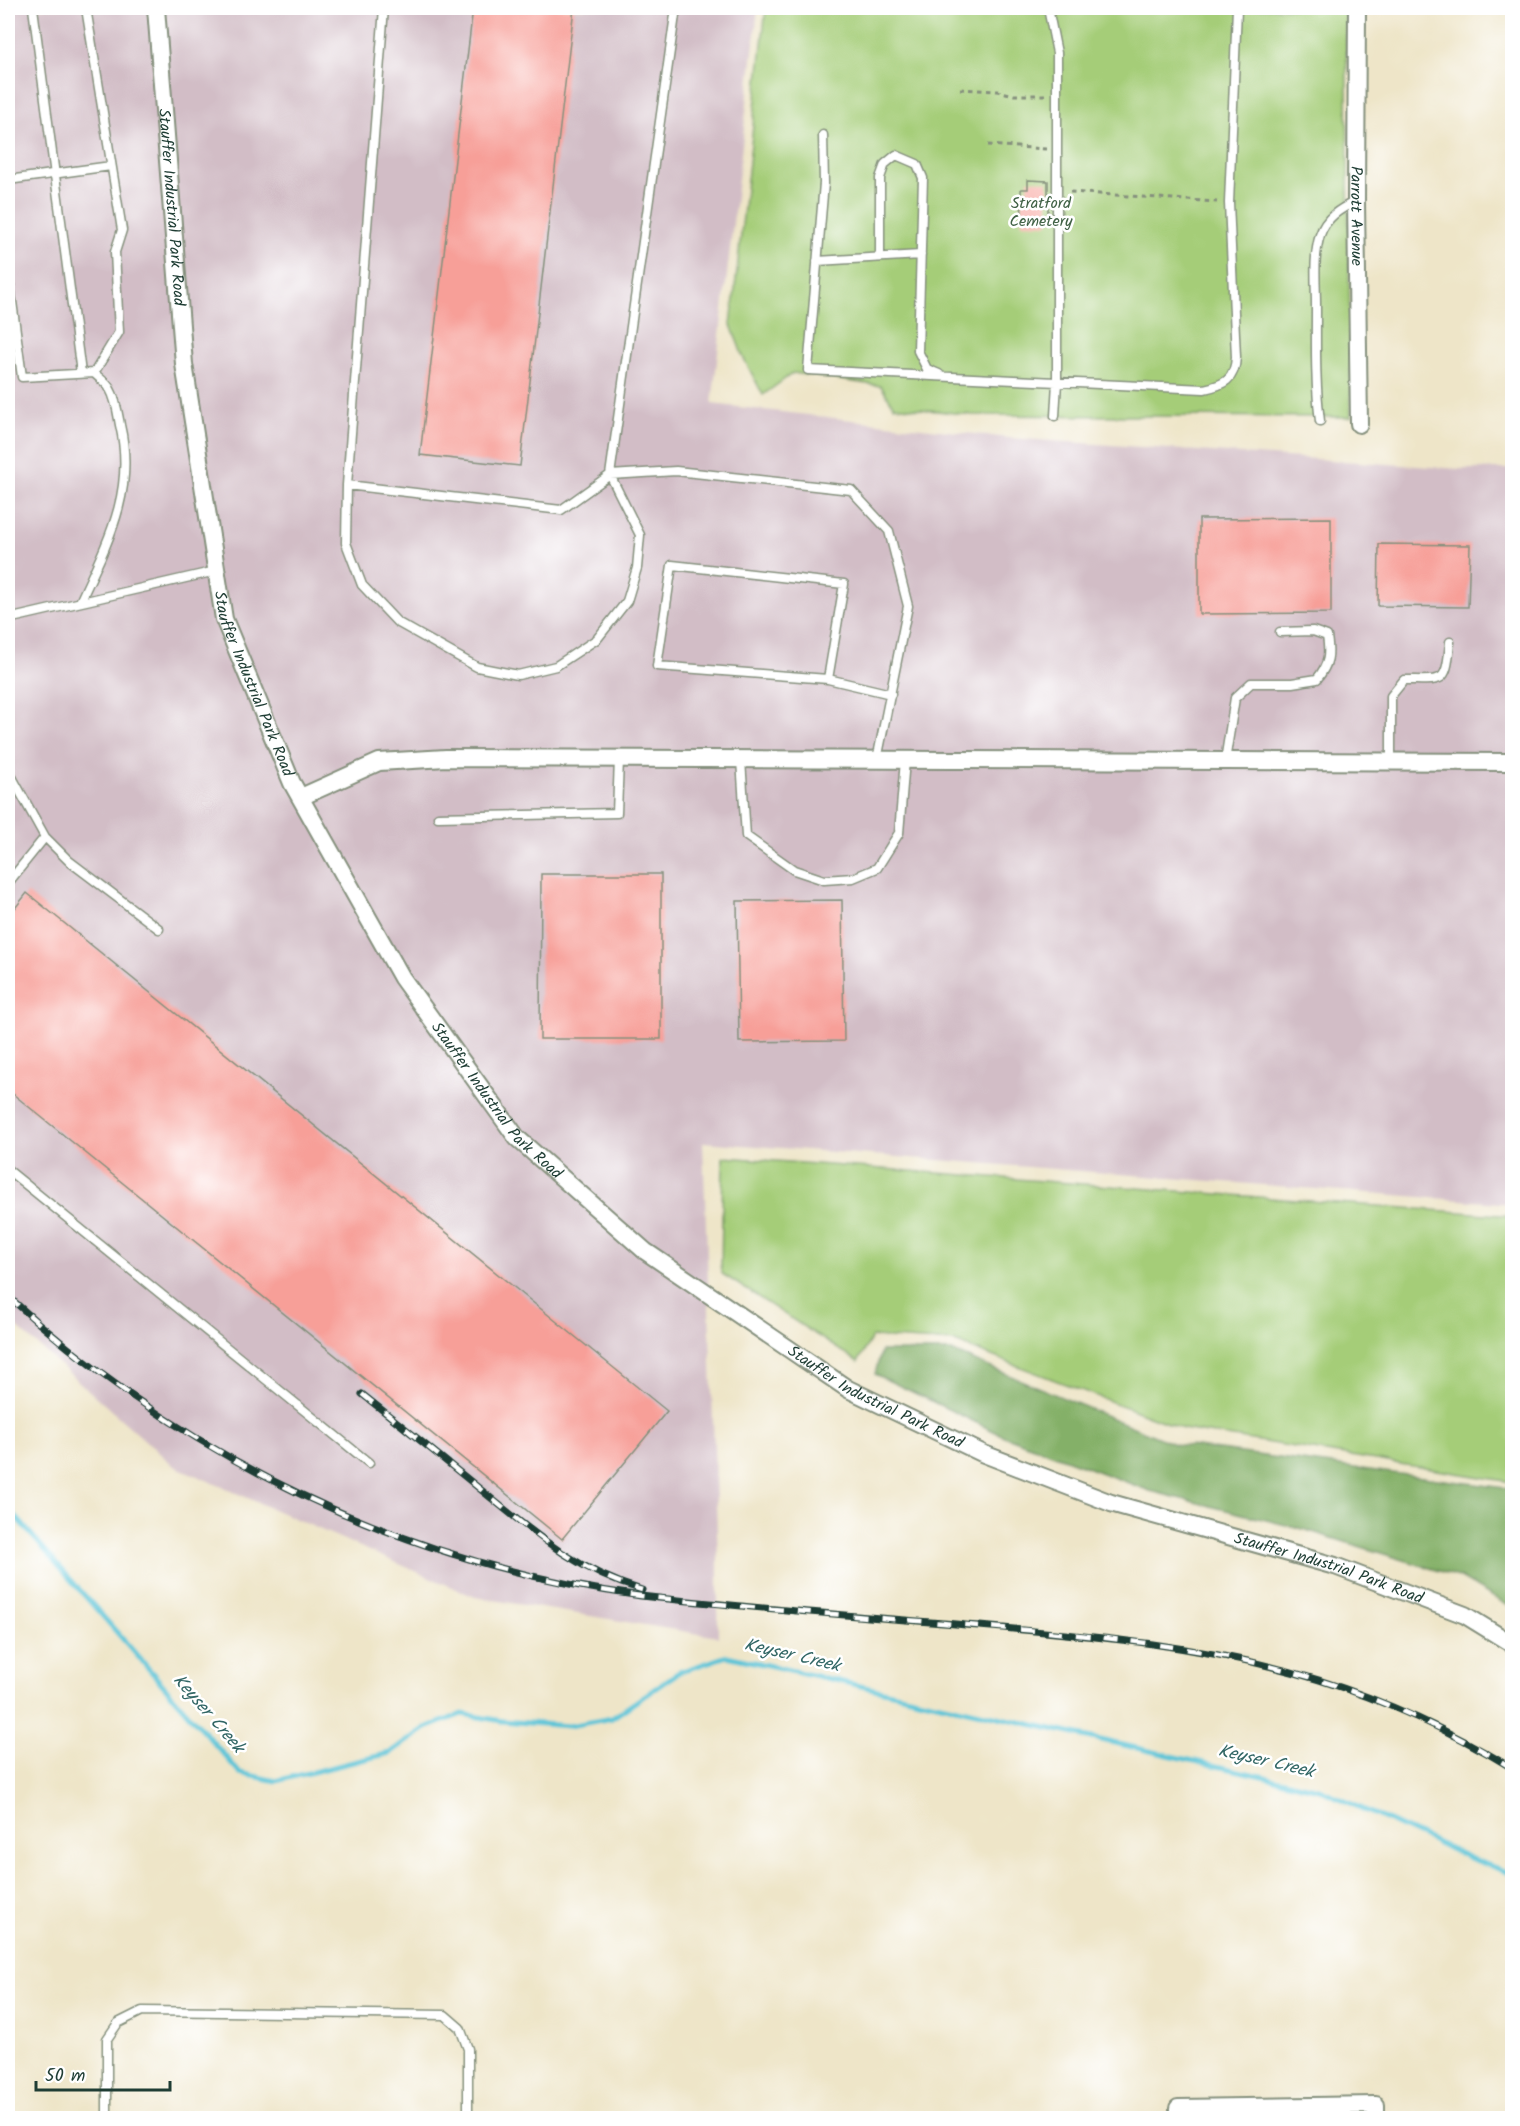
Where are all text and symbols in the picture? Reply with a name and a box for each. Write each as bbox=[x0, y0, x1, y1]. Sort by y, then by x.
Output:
street label: Stauffer Industrial Park Road bbox=[151, 108, 192, 308]
street label: Parrott Avenue bbox=[1343, 166, 1369, 266]
park label: Stratford Cemetery bbox=[1010, 191, 1073, 234]
street label: Stauffer Industrial Park Road bbox=[207, 589, 301, 781]
street label: Stauffer Industrial Park Road bbox=[425, 1017, 569, 1186]
street label: Stauffer Industrial Park Road bbox=[782, 1339, 969, 1455]
street label: Stauffer Industrial Park Road bbox=[1231, 1526, 1428, 1611]
water label: Keyser Creek bbox=[741, 1631, 845, 1682]
water label: Keyser Creek bbox=[165, 1668, 253, 1762]
water label: Keyser Creek bbox=[1215, 1737, 1319, 1788]
scale bar bbox=[36, 2054, 170, 2092]
text: 50 m bbox=[45, 2062, 85, 2091]

